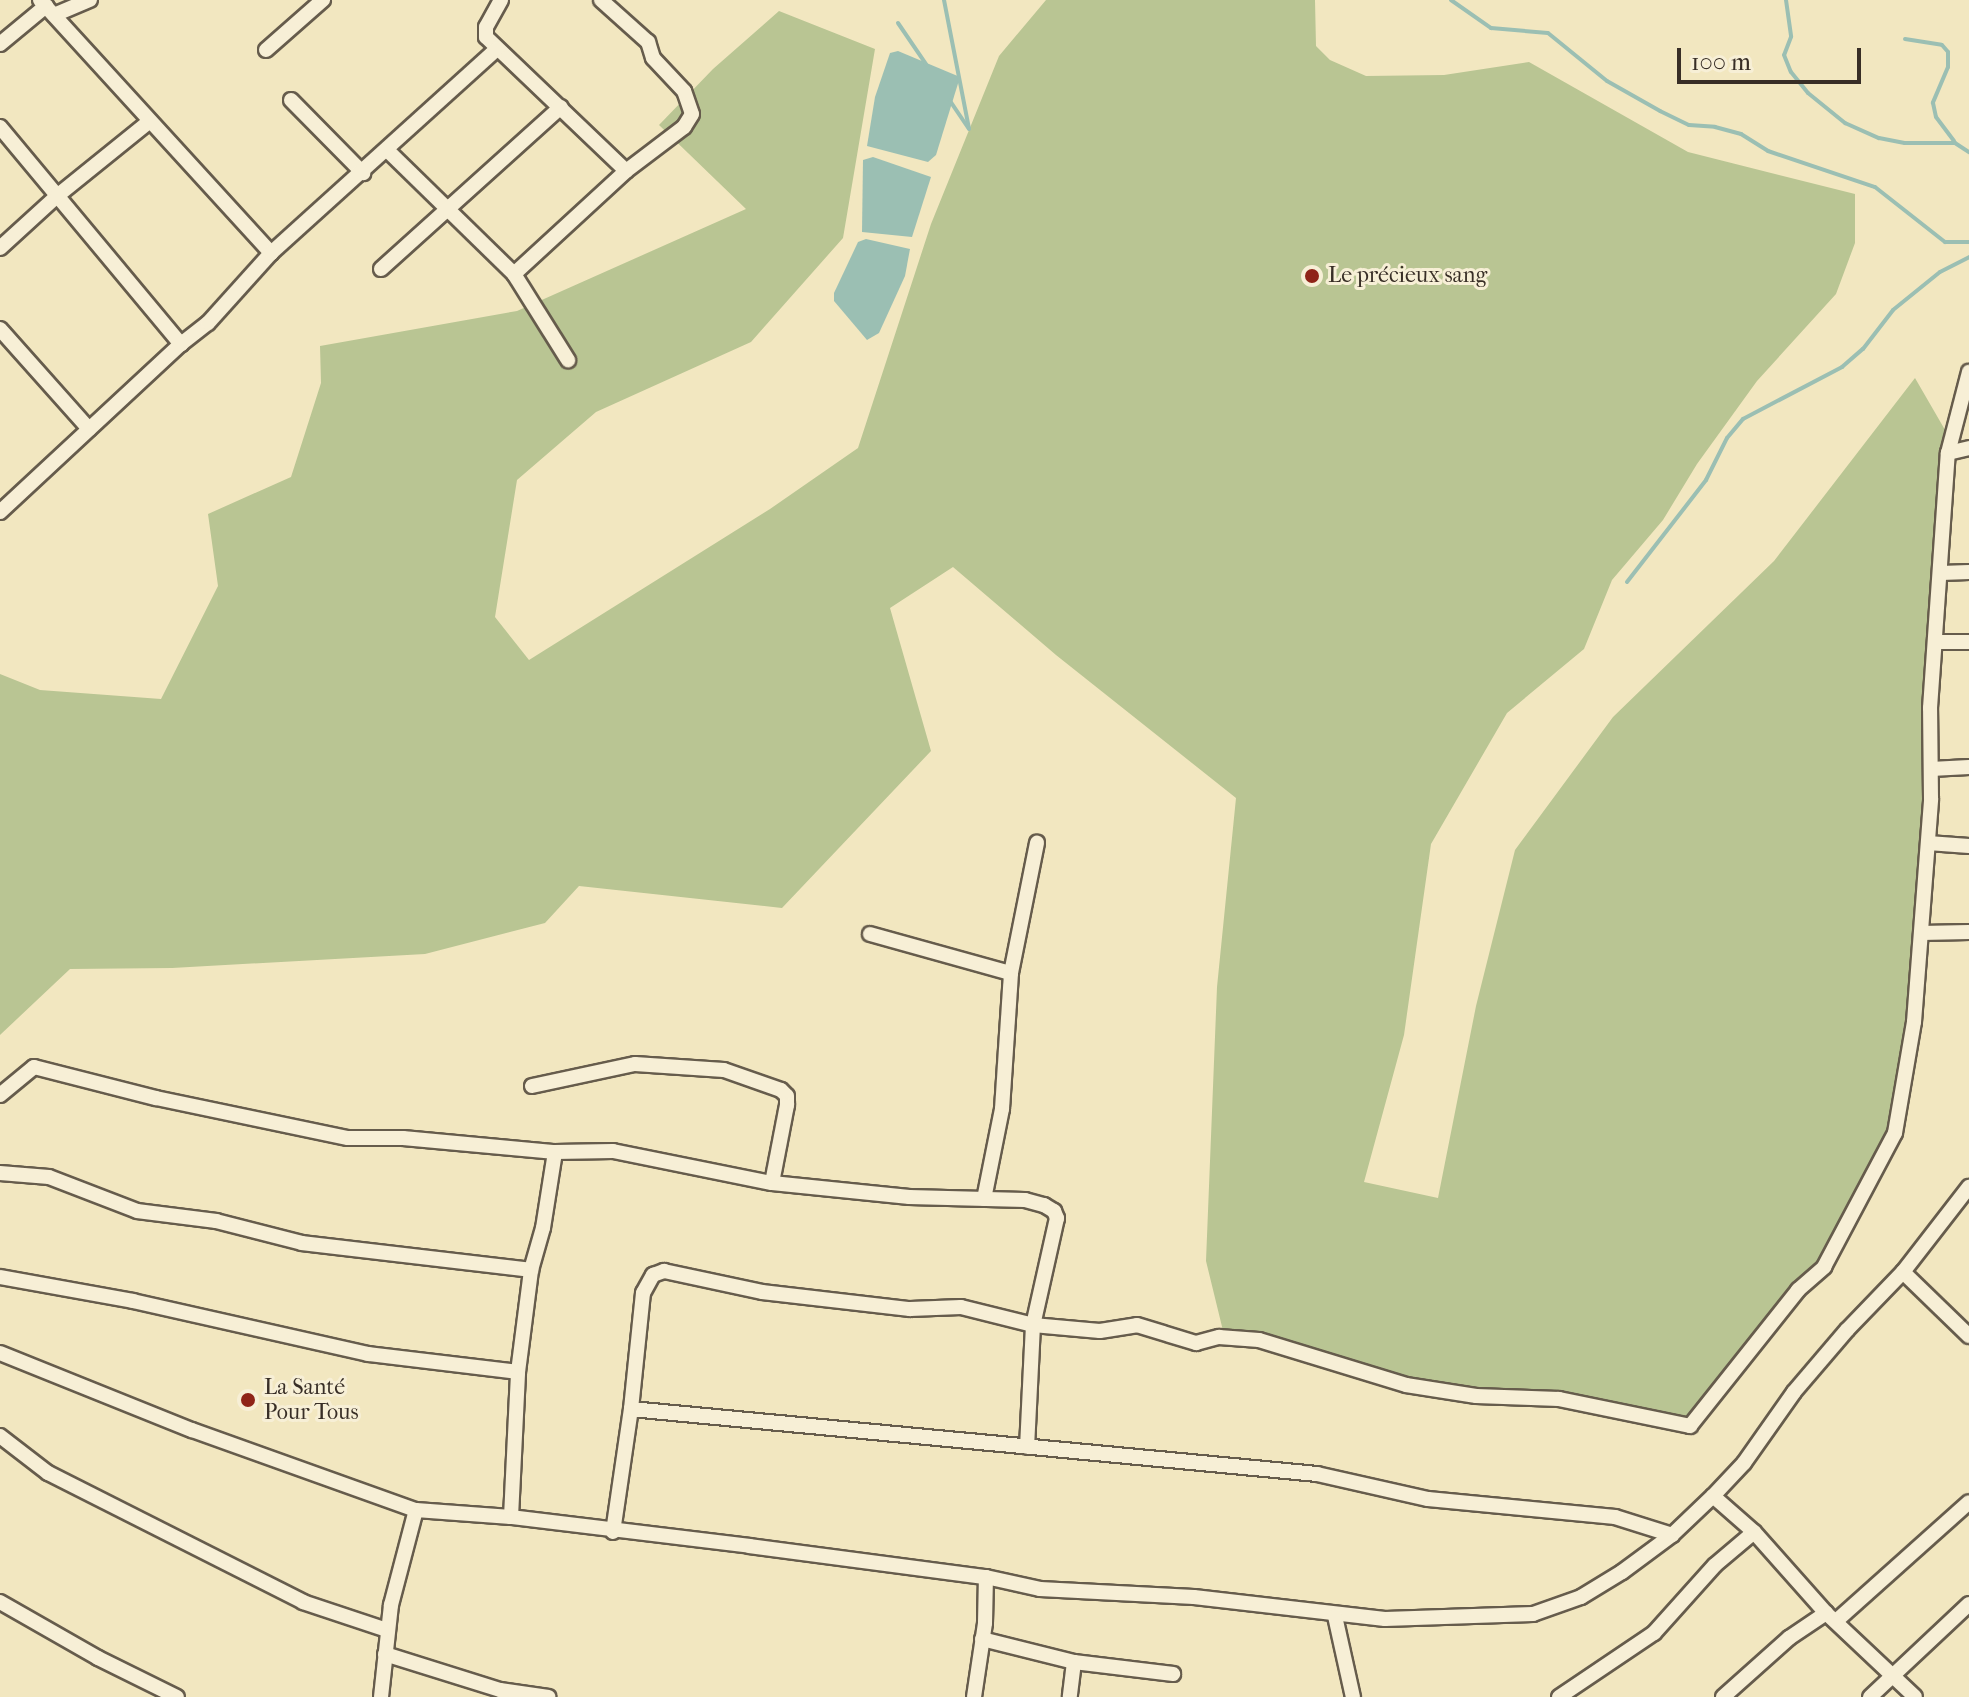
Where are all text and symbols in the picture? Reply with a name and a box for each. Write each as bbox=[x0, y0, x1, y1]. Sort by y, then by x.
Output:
scale bar bbox=[1681, 32, 1865, 82]
text: 100 m bbox=[1691, 48, 1751, 76]
place label: Le précieux sang bbox=[1328, 263, 1487, 289]
marker: Le précieux sang bbox=[1303, 267, 1321, 285]
place label: La Santé Pour Tous bbox=[264, 1374, 359, 1426]
marker: La Santé Pour Tous bbox=[239, 1391, 257, 1409]

